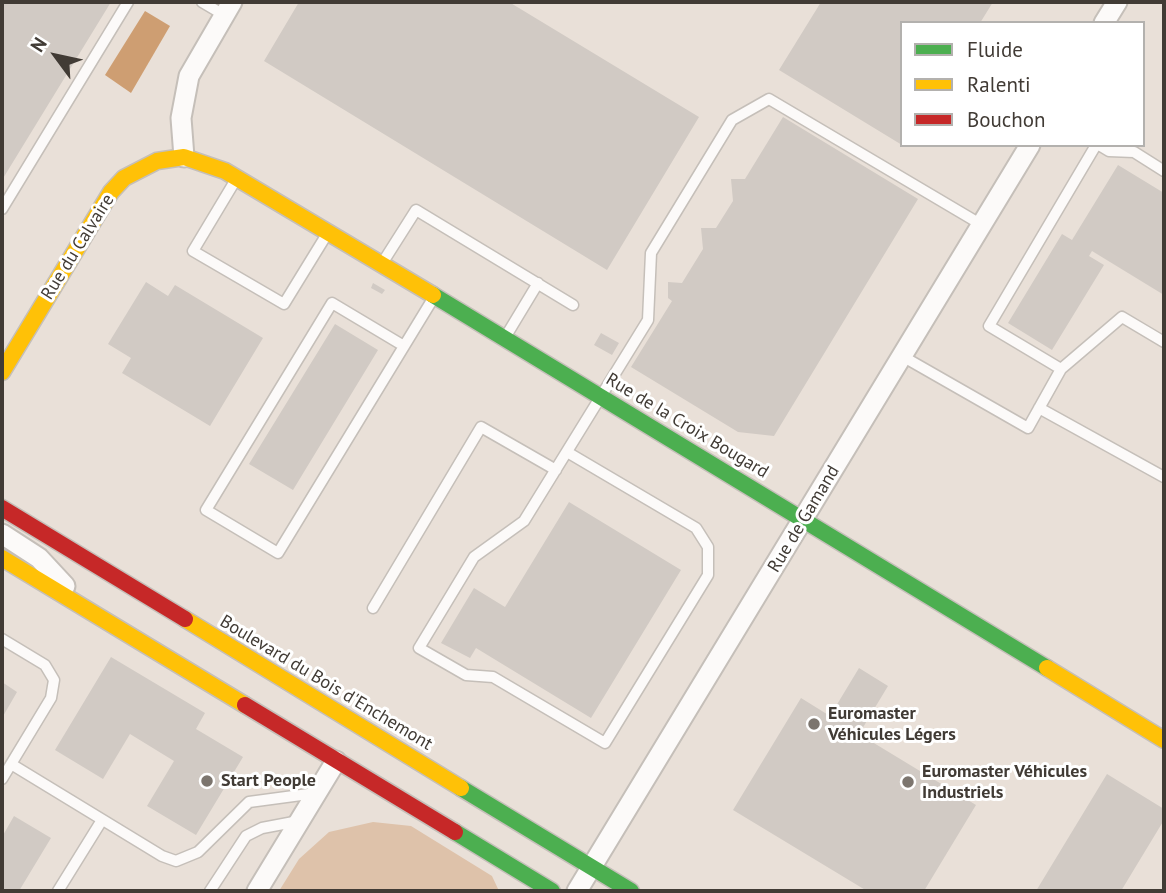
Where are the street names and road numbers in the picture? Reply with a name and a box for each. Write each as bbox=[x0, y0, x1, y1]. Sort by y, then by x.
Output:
street label: Rue du Calvaire bbox=[37, 190, 119, 304]
street label: Rue de la Croix Bougard bbox=[602, 369, 772, 483]
street label: Rue de Gamand bbox=[764, 462, 844, 576]
street label: Boulevard du Bois d'Enchemont bbox=[216, 611, 436, 755]

